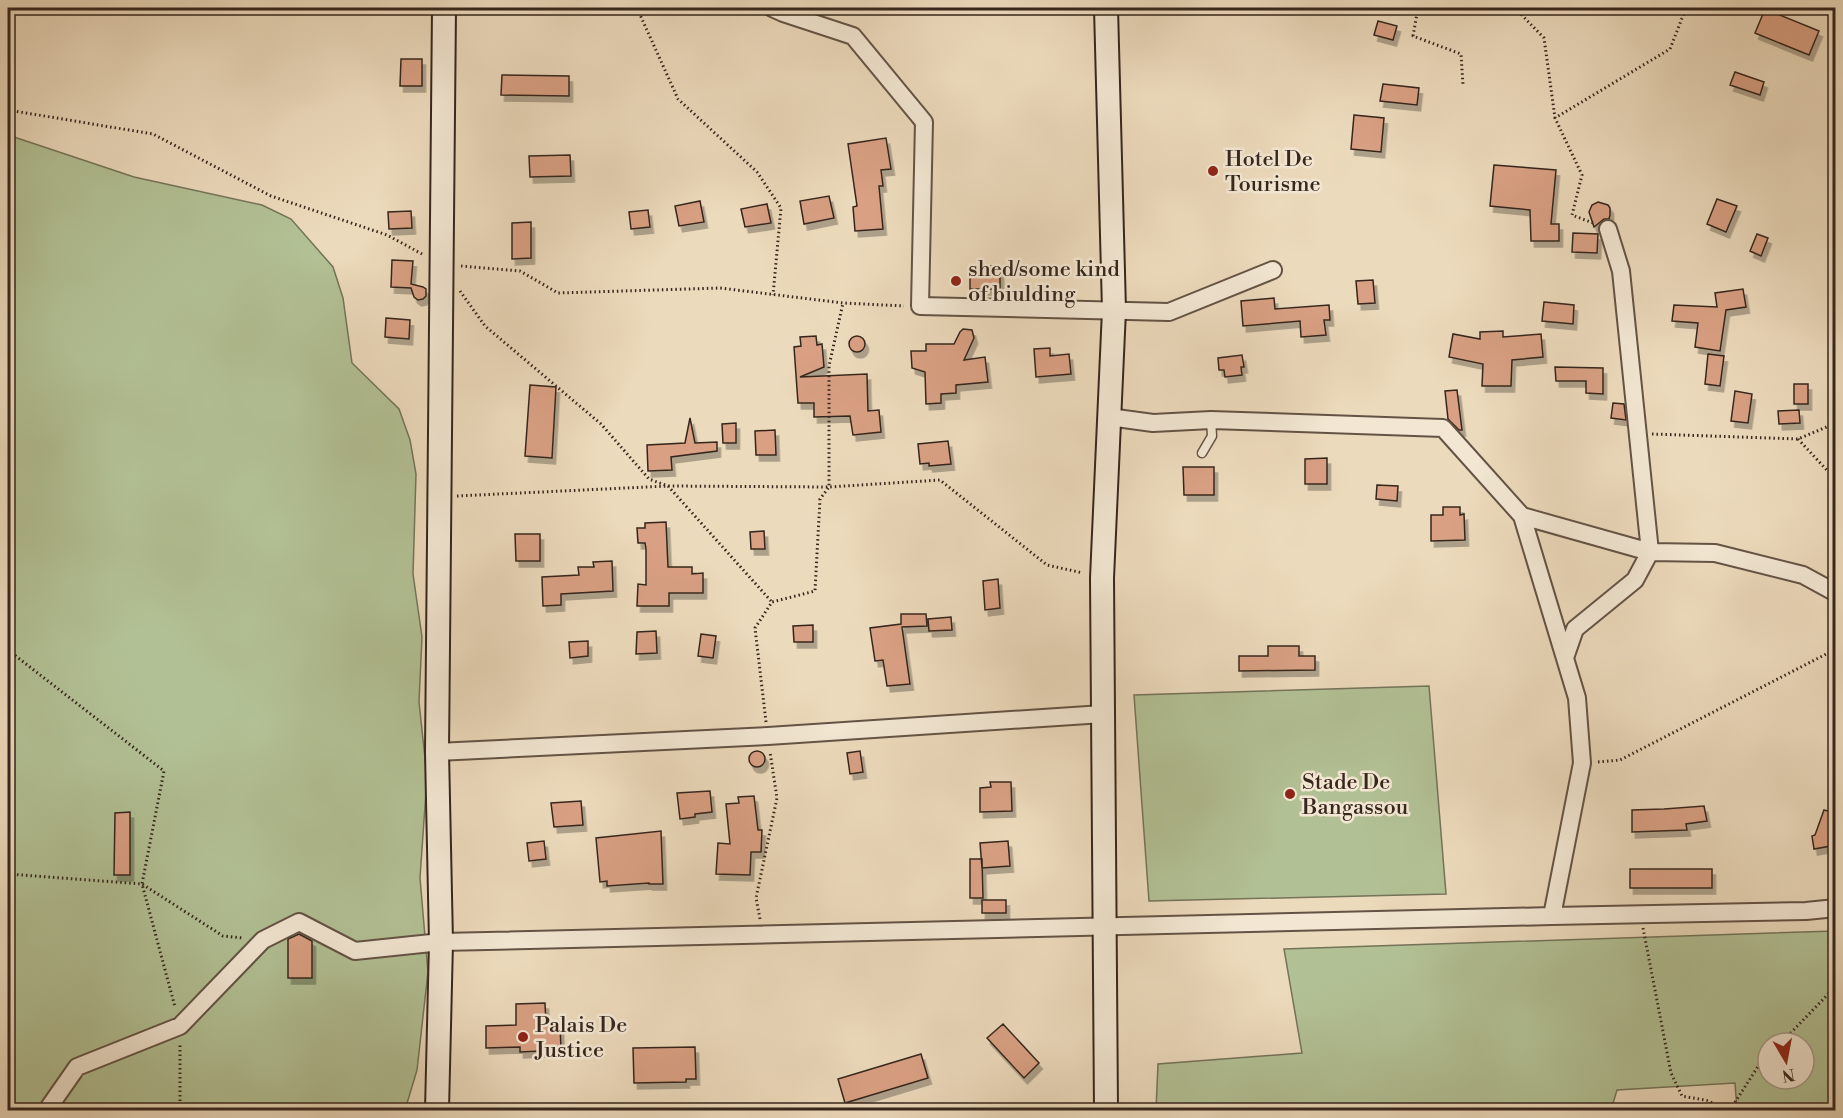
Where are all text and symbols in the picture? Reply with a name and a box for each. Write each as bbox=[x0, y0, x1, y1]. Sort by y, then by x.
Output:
place label: Hotel De Tourisme bbox=[1225, 146, 1321, 198]
marker: Hotel De Tourisme bbox=[1206, 164, 1220, 178]
place label: shed/some kind of biulding bbox=[968, 256, 1120, 308]
marker: shed/some kind of biulding bbox=[949, 274, 963, 288]
place label: Stade De Bangassou bbox=[1301, 769, 1409, 821]
marker: Stade De Bangassou bbox=[1283, 787, 1297, 801]
place label: Palais De Justice bbox=[534, 1012, 627, 1064]
marker: Palais De Justice bbox=[516, 1030, 530, 1044]
north arrow bbox=[1756, 1031, 1816, 1091]
text: N bbox=[1780, 1064, 1796, 1086]

